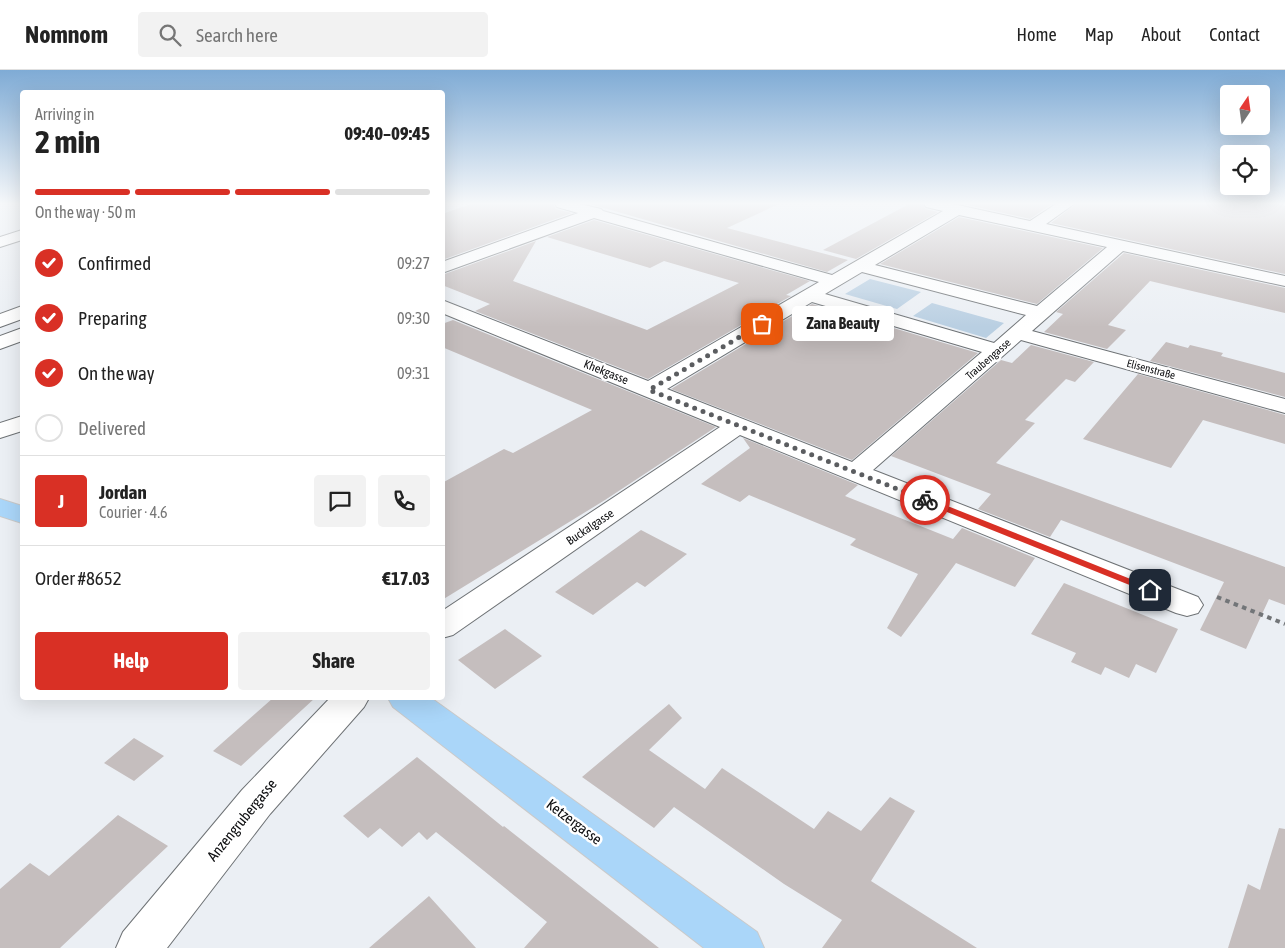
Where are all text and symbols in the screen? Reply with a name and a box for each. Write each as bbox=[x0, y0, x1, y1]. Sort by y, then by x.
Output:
search box bbox=[138, 12, 488, 57]
text: Nomnom bbox=[25, 21, 108, 48]
icon: search bbox=[156, 21, 184, 49]
text: Search here bbox=[196, 24, 278, 46]
text: Home bbox=[1017, 24, 1057, 45]
text: Map bbox=[1085, 24, 1114, 45]
text: About bbox=[1142, 24, 1181, 45]
text: Contact bbox=[1209, 24, 1260, 45]
north arrow bbox=[1220, 85, 1270, 135]
map controls bbox=[1220, 85, 1270, 195]
text: Arriving in bbox=[35, 105, 95, 123]
text: 09:40–09:45 bbox=[344, 122, 430, 144]
text: 2 min bbox=[35, 123, 100, 160]
button: locate bbox=[1220, 145, 1270, 195]
text: On the way · 50 m bbox=[35, 203, 136, 221]
icon: check bbox=[35, 249, 63, 277]
text: Confirmed bbox=[78, 252, 151, 274]
text: 09:27 bbox=[397, 254, 430, 272]
pin bbox=[741, 303, 783, 345]
icon: check bbox=[35, 304, 63, 332]
callout: Zana Beauty bbox=[792, 306, 894, 342]
text: Preparing bbox=[78, 307, 147, 329]
text: 09:30 bbox=[397, 309, 430, 327]
icon: bag bbox=[748, 310, 776, 338]
text: Zana Beauty bbox=[806, 314, 880, 332]
street label: Traubengasse bbox=[963, 336, 1013, 382]
street label: Khekgasse bbox=[582, 357, 630, 387]
street label: Elisenstraße bbox=[1125, 357, 1177, 381]
icon: check bbox=[35, 359, 63, 387]
text: On the way bbox=[78, 362, 155, 384]
text: 09:31 bbox=[397, 364, 430, 382]
text: Delivered bbox=[78, 417, 146, 439]
button: chat bbox=[314, 475, 366, 527]
button: phone bbox=[378, 475, 430, 527]
courier bbox=[900, 475, 950, 525]
text: Jordan bbox=[99, 481, 147, 503]
icon: bike bbox=[911, 486, 939, 514]
text: J bbox=[58, 490, 64, 512]
text: Courier · 4.6 bbox=[99, 503, 168, 521]
street label: Buckalgasse bbox=[564, 506, 616, 548]
text: Order #8652 bbox=[35, 567, 122, 589]
text: €17.03 bbox=[382, 567, 430, 589]
pin bbox=[1129, 569, 1171, 611]
icon: home bbox=[1136, 576, 1164, 604]
button: Help bbox=[35, 632, 228, 690]
button: Share bbox=[238, 632, 430, 690]
street label: Anzengrubergasse bbox=[203, 775, 280, 864]
street label: Ketzergasse bbox=[543, 795, 605, 848]

